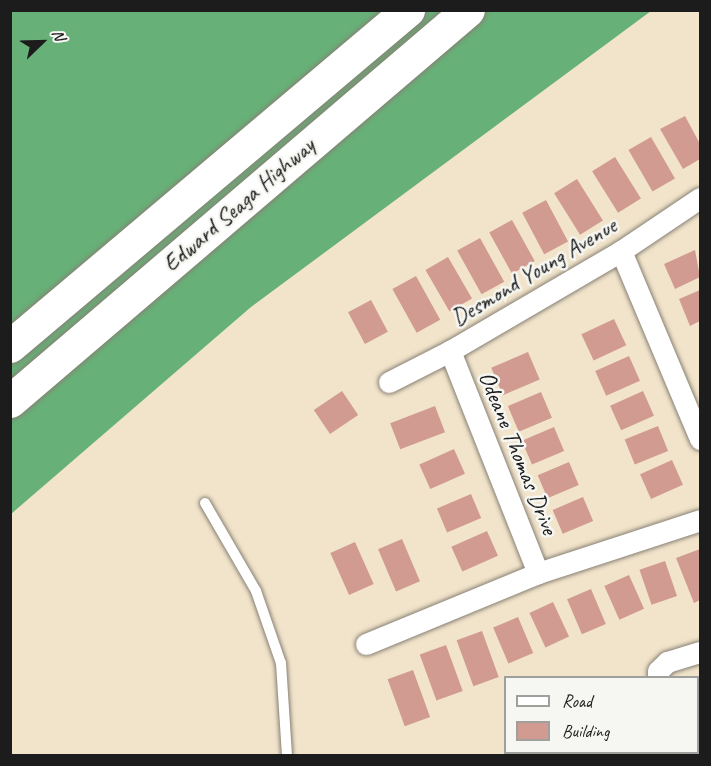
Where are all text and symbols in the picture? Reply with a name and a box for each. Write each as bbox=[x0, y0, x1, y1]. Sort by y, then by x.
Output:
north arrow bbox=[12, 12, 72, 72]
text: N bbox=[47, 27, 70, 43]
street label: Edward Seaga Highway bbox=[158, 132, 320, 278]
street label: Desmond Young Avenue bbox=[446, 211, 622, 333]
street label: Odeane Thomas Drive bbox=[472, 366, 564, 540]
legend bbox=[504, 676, 699, 754]
text: Road bbox=[562, 690, 592, 712]
text: Building bbox=[562, 720, 609, 742]

